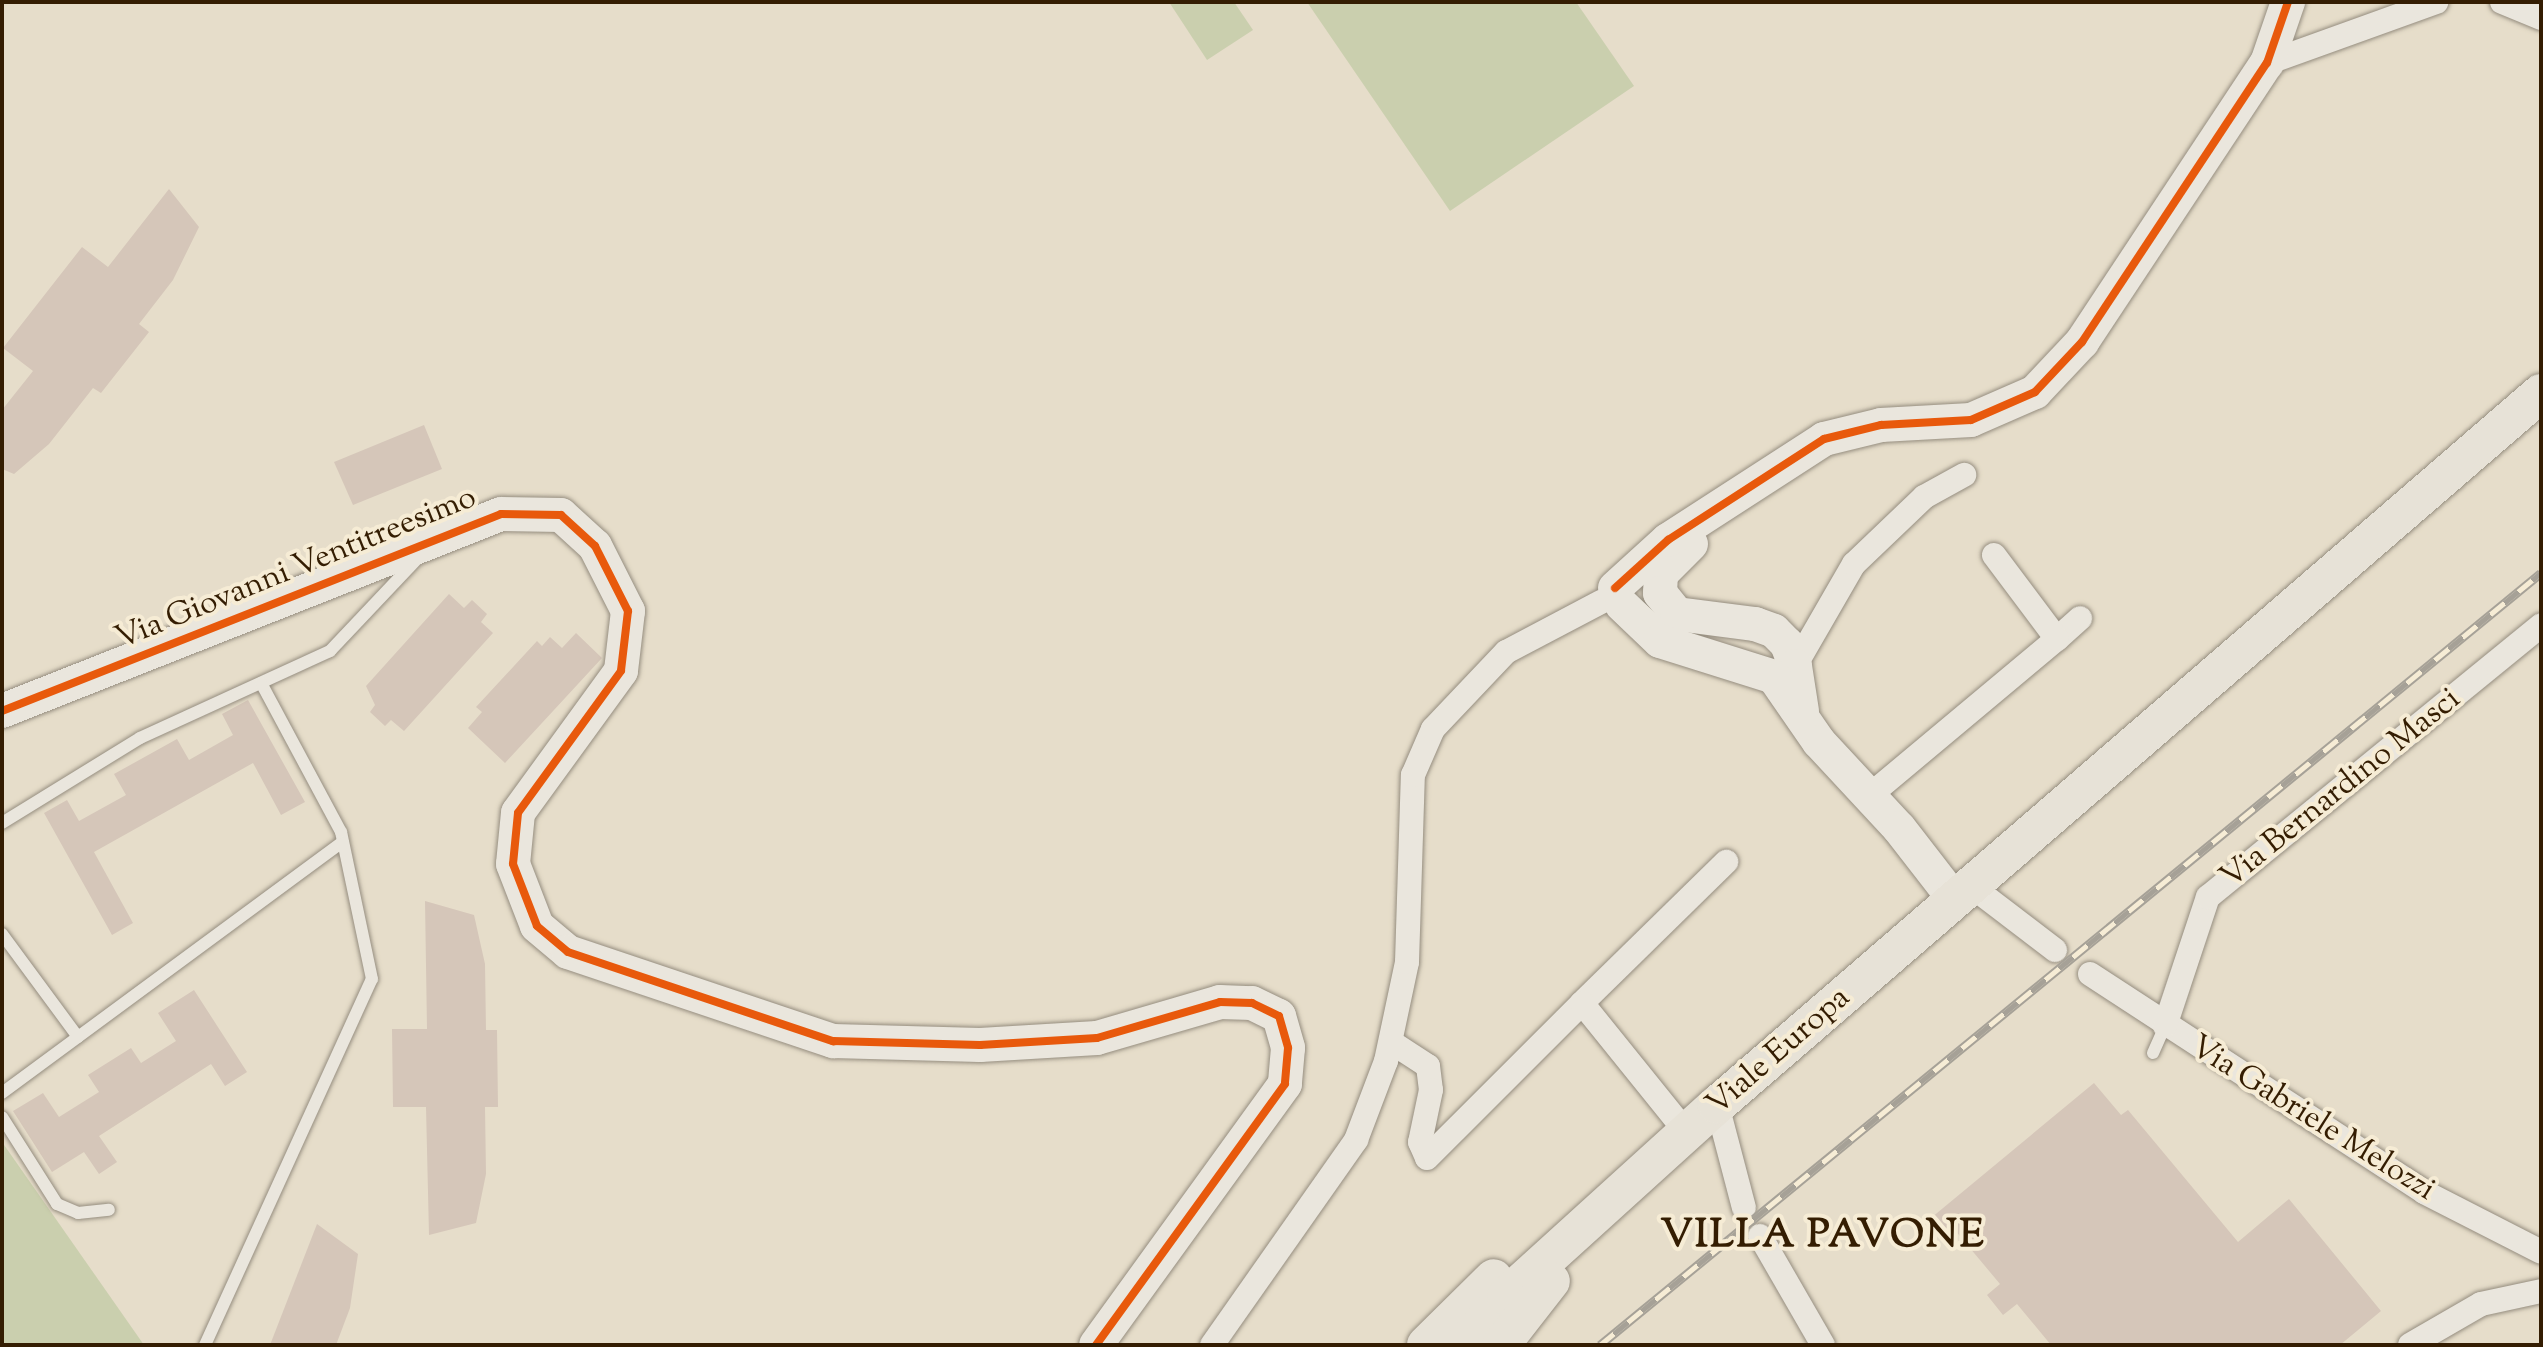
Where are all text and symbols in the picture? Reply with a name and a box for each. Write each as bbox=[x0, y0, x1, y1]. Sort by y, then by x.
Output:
street label: Via Giovanni Ventitreesimo bbox=[110, 479, 482, 659]
street label: Via Bernardino Masci bbox=[2213, 681, 2469, 897]
street label: Viale Europa bbox=[1699, 979, 1859, 1125]
street label: Via Gabriele Melozzi bbox=[2182, 1028, 2442, 1210]
district label: VILLA PAVONE bbox=[1660, 1213, 1986, 1261]

